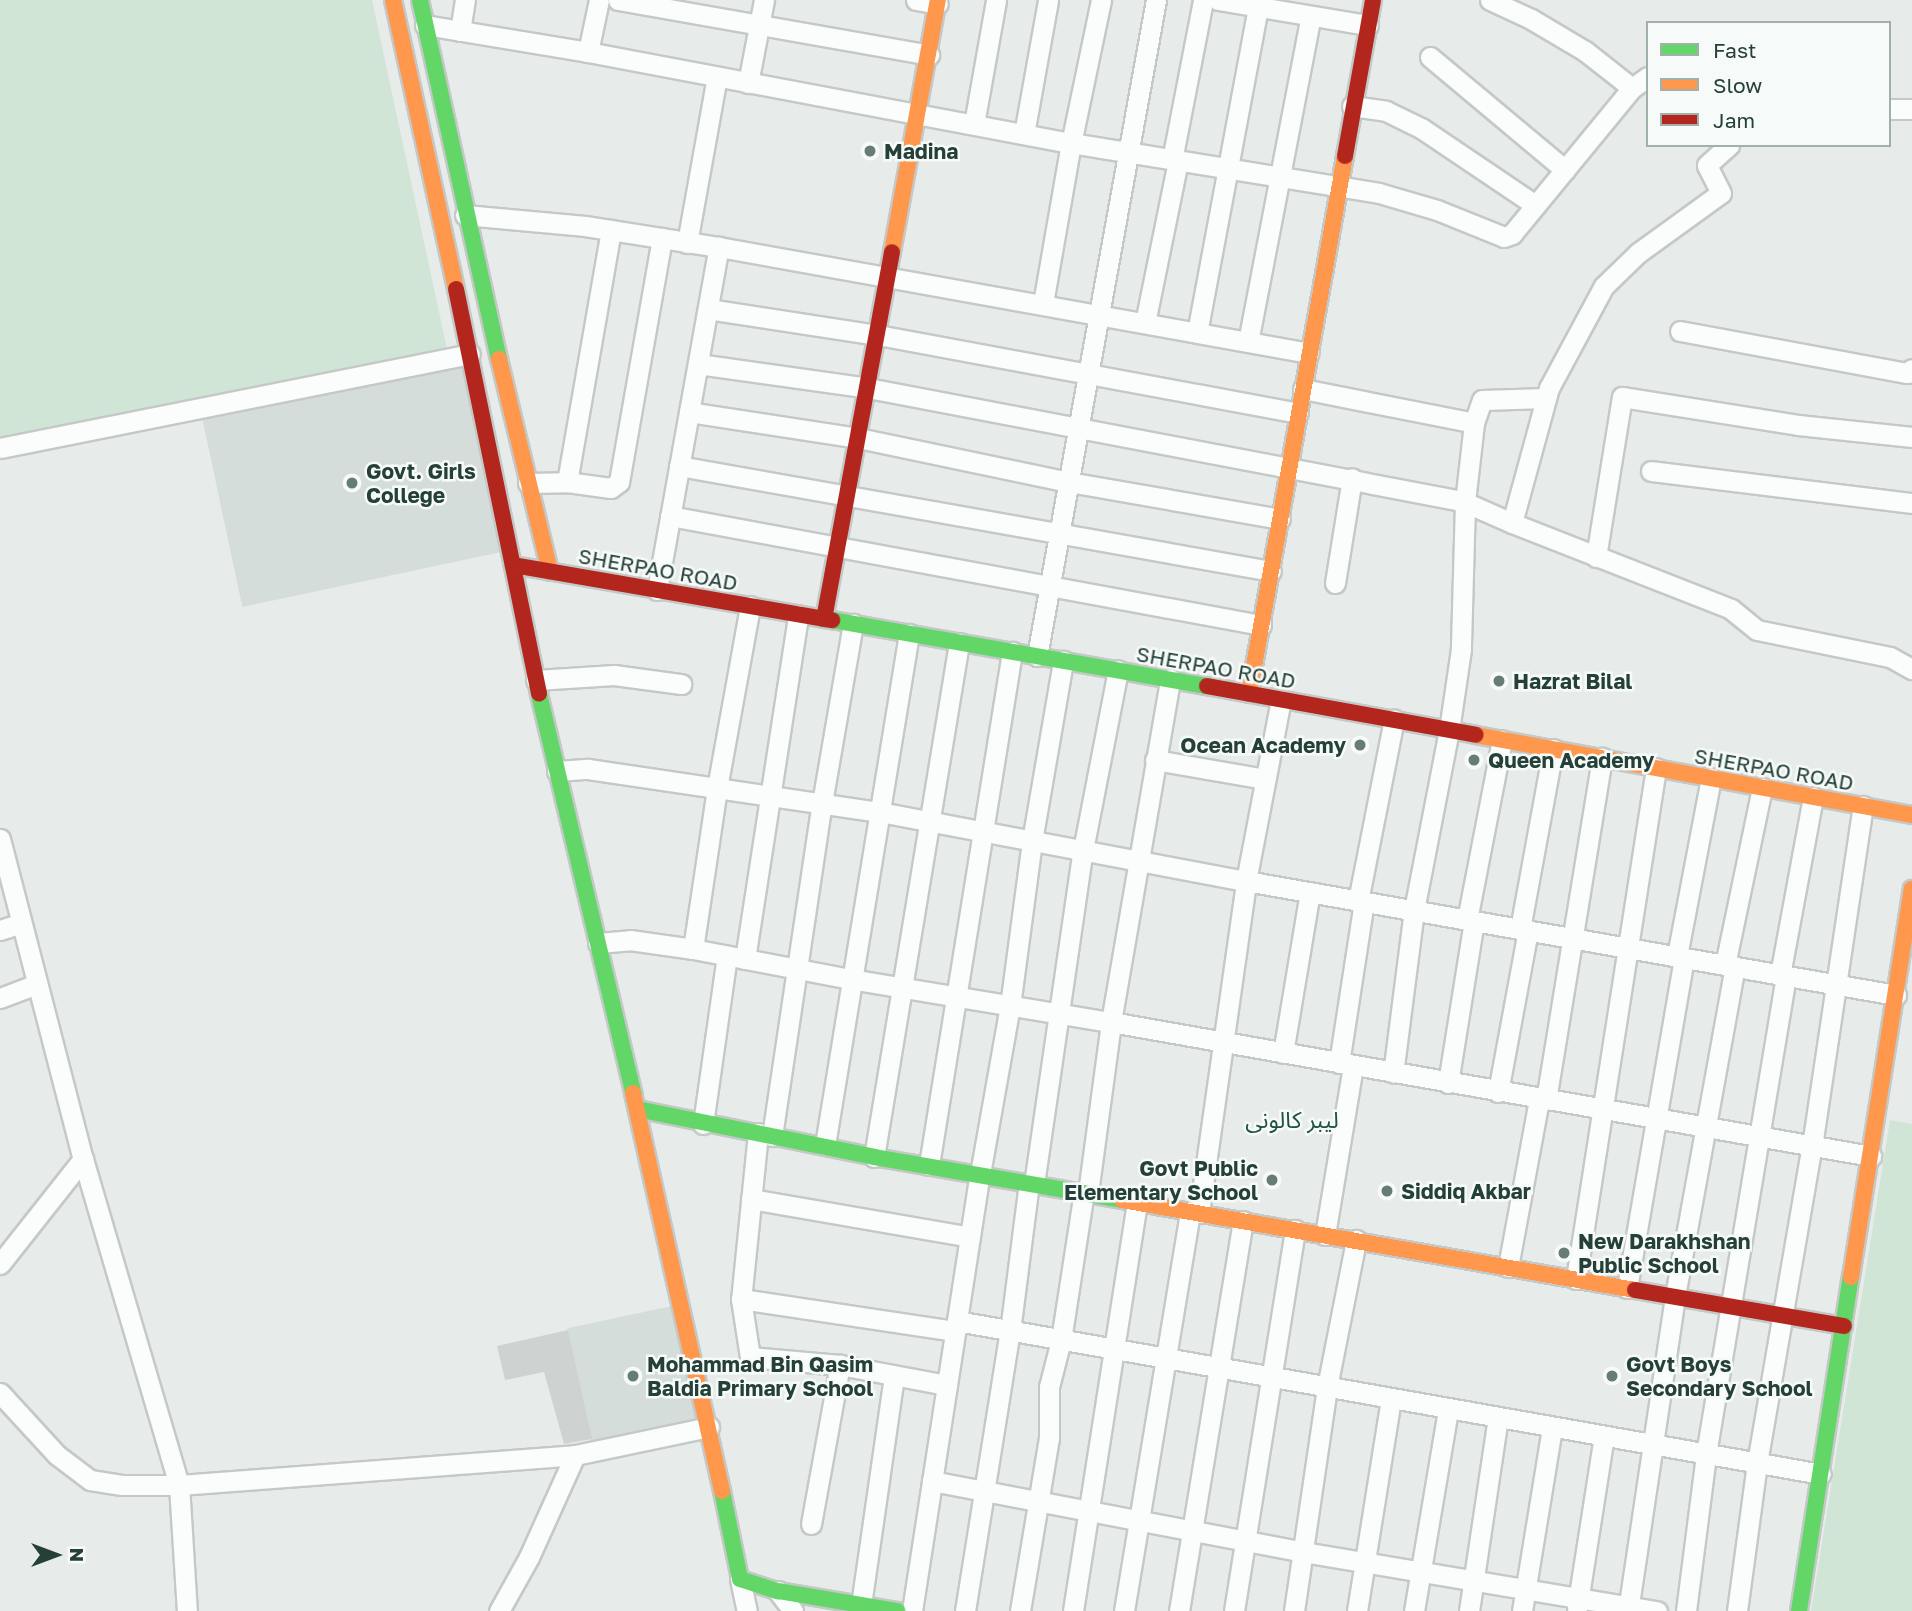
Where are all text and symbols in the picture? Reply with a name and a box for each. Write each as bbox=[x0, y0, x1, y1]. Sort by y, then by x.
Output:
legend bbox=[1646, 21, 1891, 147]
text: Fast bbox=[1713, 37, 1756, 63]
text: Slow bbox=[1713, 72, 1762, 98]
text: Jam bbox=[1713, 107, 1755, 133]
place label: Madina bbox=[884, 138, 958, 164]
marker: Madina bbox=[862, 143, 878, 159]
place label: Govt. Girls College bbox=[366, 458, 476, 508]
marker: Govt. Girls College bbox=[344, 475, 360, 491]
street label: SHERPAO ROAD bbox=[576, 543, 740, 595]
street label: SHERPAO ROAD bbox=[1134, 641, 1298, 693]
place label: Hazrat Bilal bbox=[1513, 668, 1632, 694]
marker: Hazrat Bilal bbox=[1491, 673, 1507, 689]
place label: Ocean Academy bbox=[1180, 732, 1346, 758]
marker: Ocean Academy bbox=[1352, 737, 1368, 753]
street label: SHERPAO ROAD bbox=[1692, 743, 1856, 795]
place label: Queen Academy bbox=[1488, 747, 1654, 773]
marker: Queen Academy bbox=[1466, 752, 1482, 768]
district label: لیبر کالونی bbox=[1245, 1105, 1339, 1133]
place label: Govt Public Elementary School bbox=[1064, 1155, 1258, 1205]
marker: Govt Public Elementary School bbox=[1264, 1172, 1280, 1188]
place label: Siddiq Akbar bbox=[1401, 1178, 1531, 1204]
marker: Siddiq Akbar bbox=[1379, 1183, 1395, 1199]
place label: New Darakhshan Public School bbox=[1578, 1228, 1750, 1278]
marker: New Darakhshan Public School bbox=[1556, 1245, 1572, 1261]
place label: Mohammad Bin Qasim Baldia Primary School bbox=[647, 1351, 873, 1401]
place label: Govt Boys Secondary School bbox=[1626, 1351, 1813, 1401]
marker: Mohammad Bin Qasim Baldia Primary School bbox=[625, 1368, 641, 1384]
marker: Govt Boys Secondary School bbox=[1604, 1368, 1620, 1384]
north arrow bbox=[21, 1520, 91, 1590]
text: N bbox=[66, 1548, 89, 1562]

